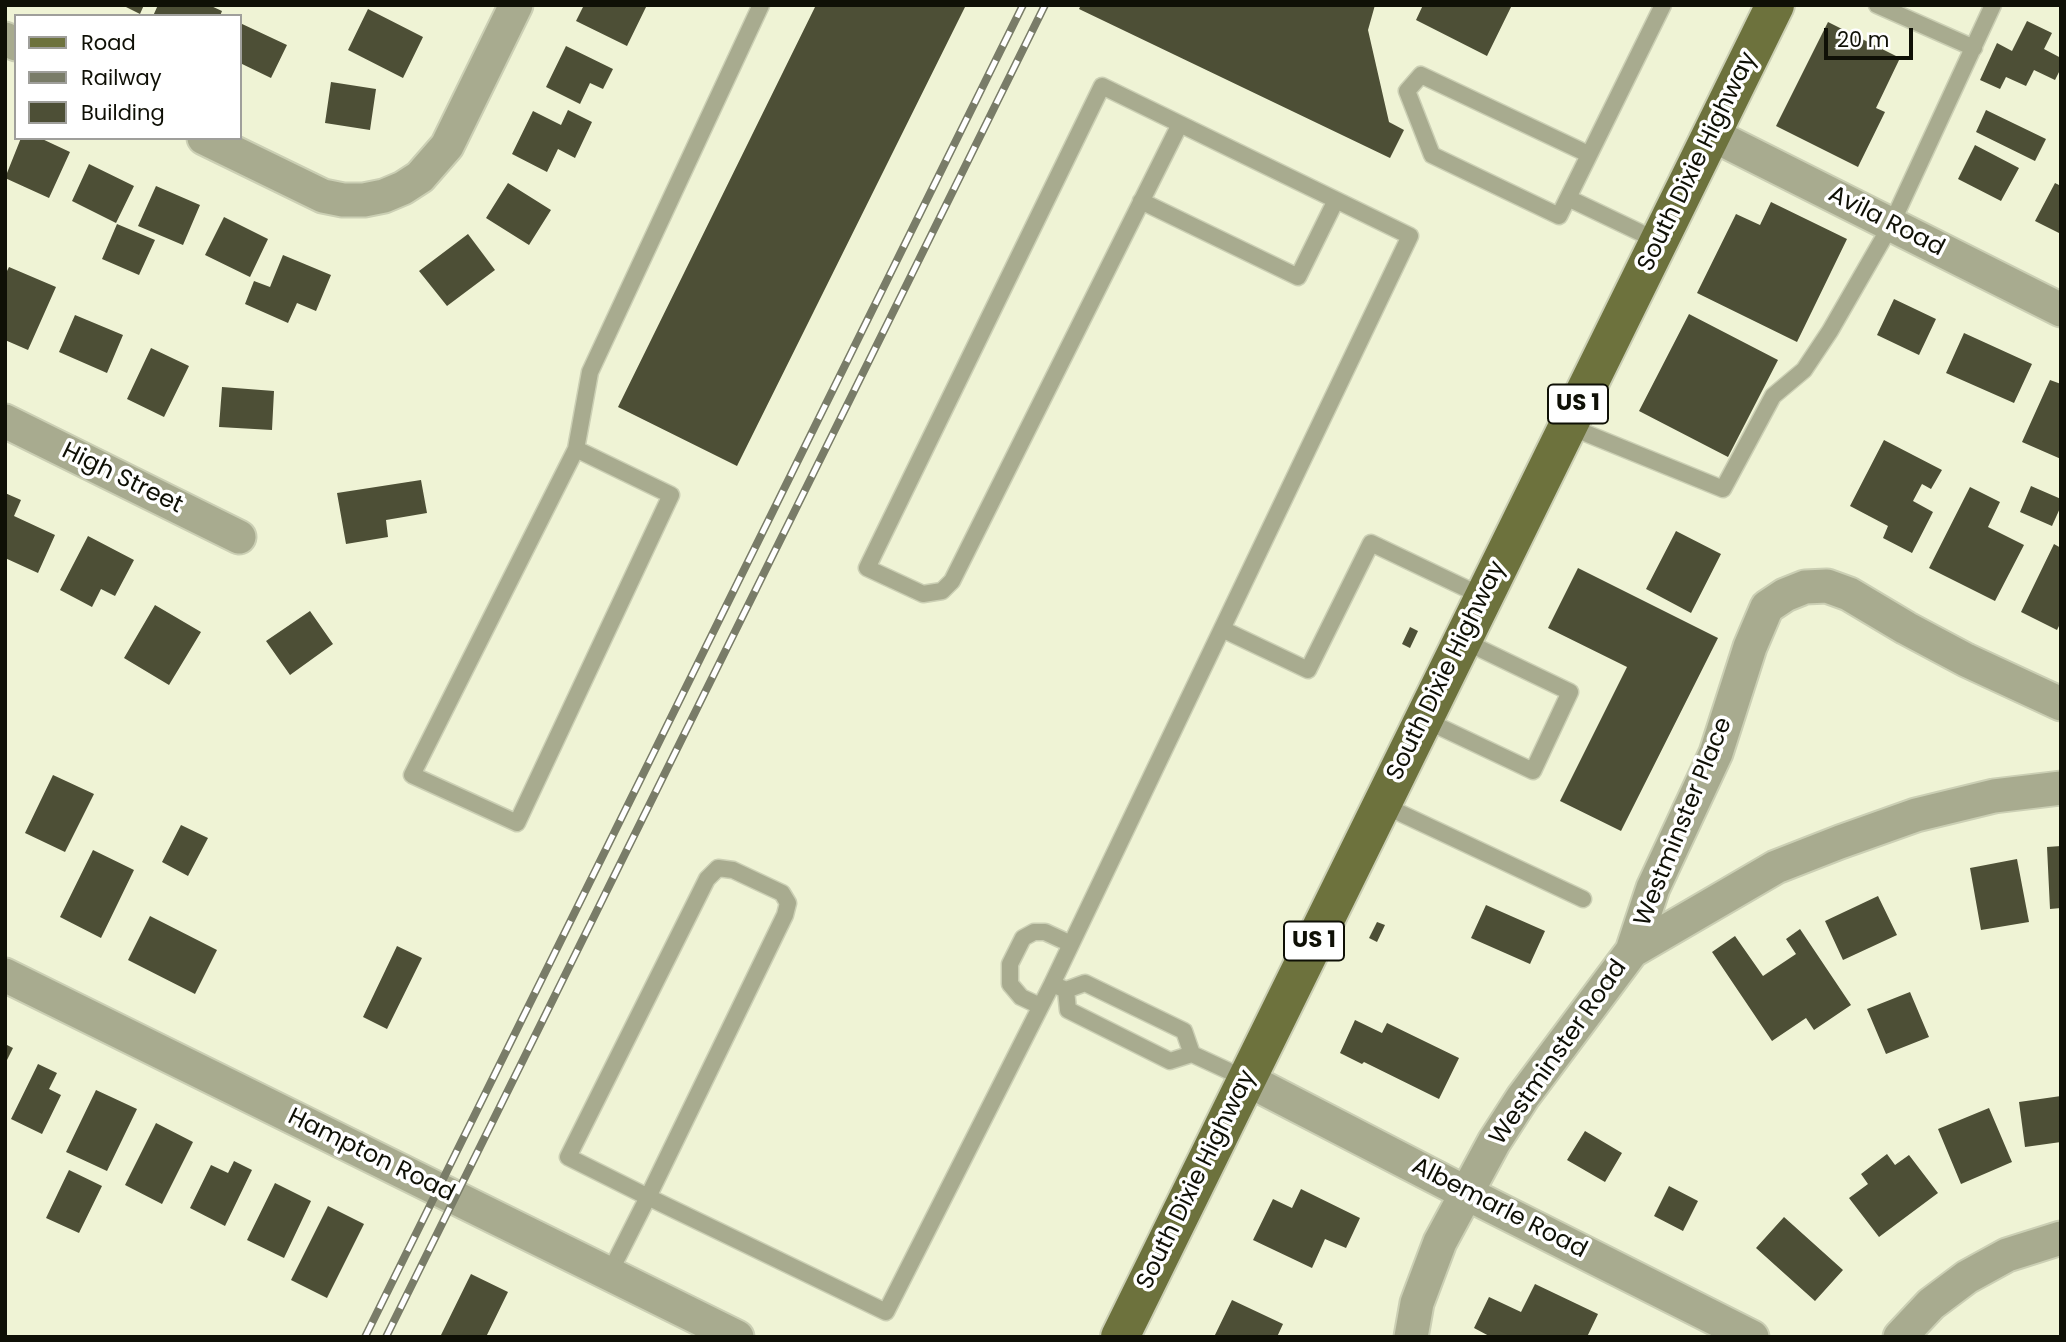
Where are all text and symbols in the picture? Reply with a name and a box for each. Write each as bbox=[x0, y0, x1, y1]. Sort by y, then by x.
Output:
legend bbox=[14, 14, 242, 140]
scale bar bbox=[1828, 14, 1917, 58]
text: 20 m bbox=[1837, 25, 1890, 54]
text: Road bbox=[81, 28, 136, 57]
street label: South Dixie Highway bbox=[1632, 48, 1764, 276]
text: Railway bbox=[81, 63, 162, 92]
text: Building bbox=[81, 98, 165, 127]
street label: Avila Road bbox=[1823, 180, 1949, 264]
road number: US 1 bbox=[1548, 384, 1608, 424]
street label: High Street bbox=[57, 437, 187, 521]
street label: South Dixie Highway bbox=[1381, 557, 1513, 785]
street label: Westminster Place bbox=[1629, 713, 1739, 931]
road number: US 1 bbox=[1284, 922, 1344, 960]
street label: Westminster Road bbox=[1484, 955, 1634, 1151]
street label: South Dixie Highway bbox=[1131, 1066, 1263, 1294]
street label: Hampton Road bbox=[283, 1103, 459, 1209]
street label: Albemarle Road bbox=[1407, 1152, 1591, 1266]

